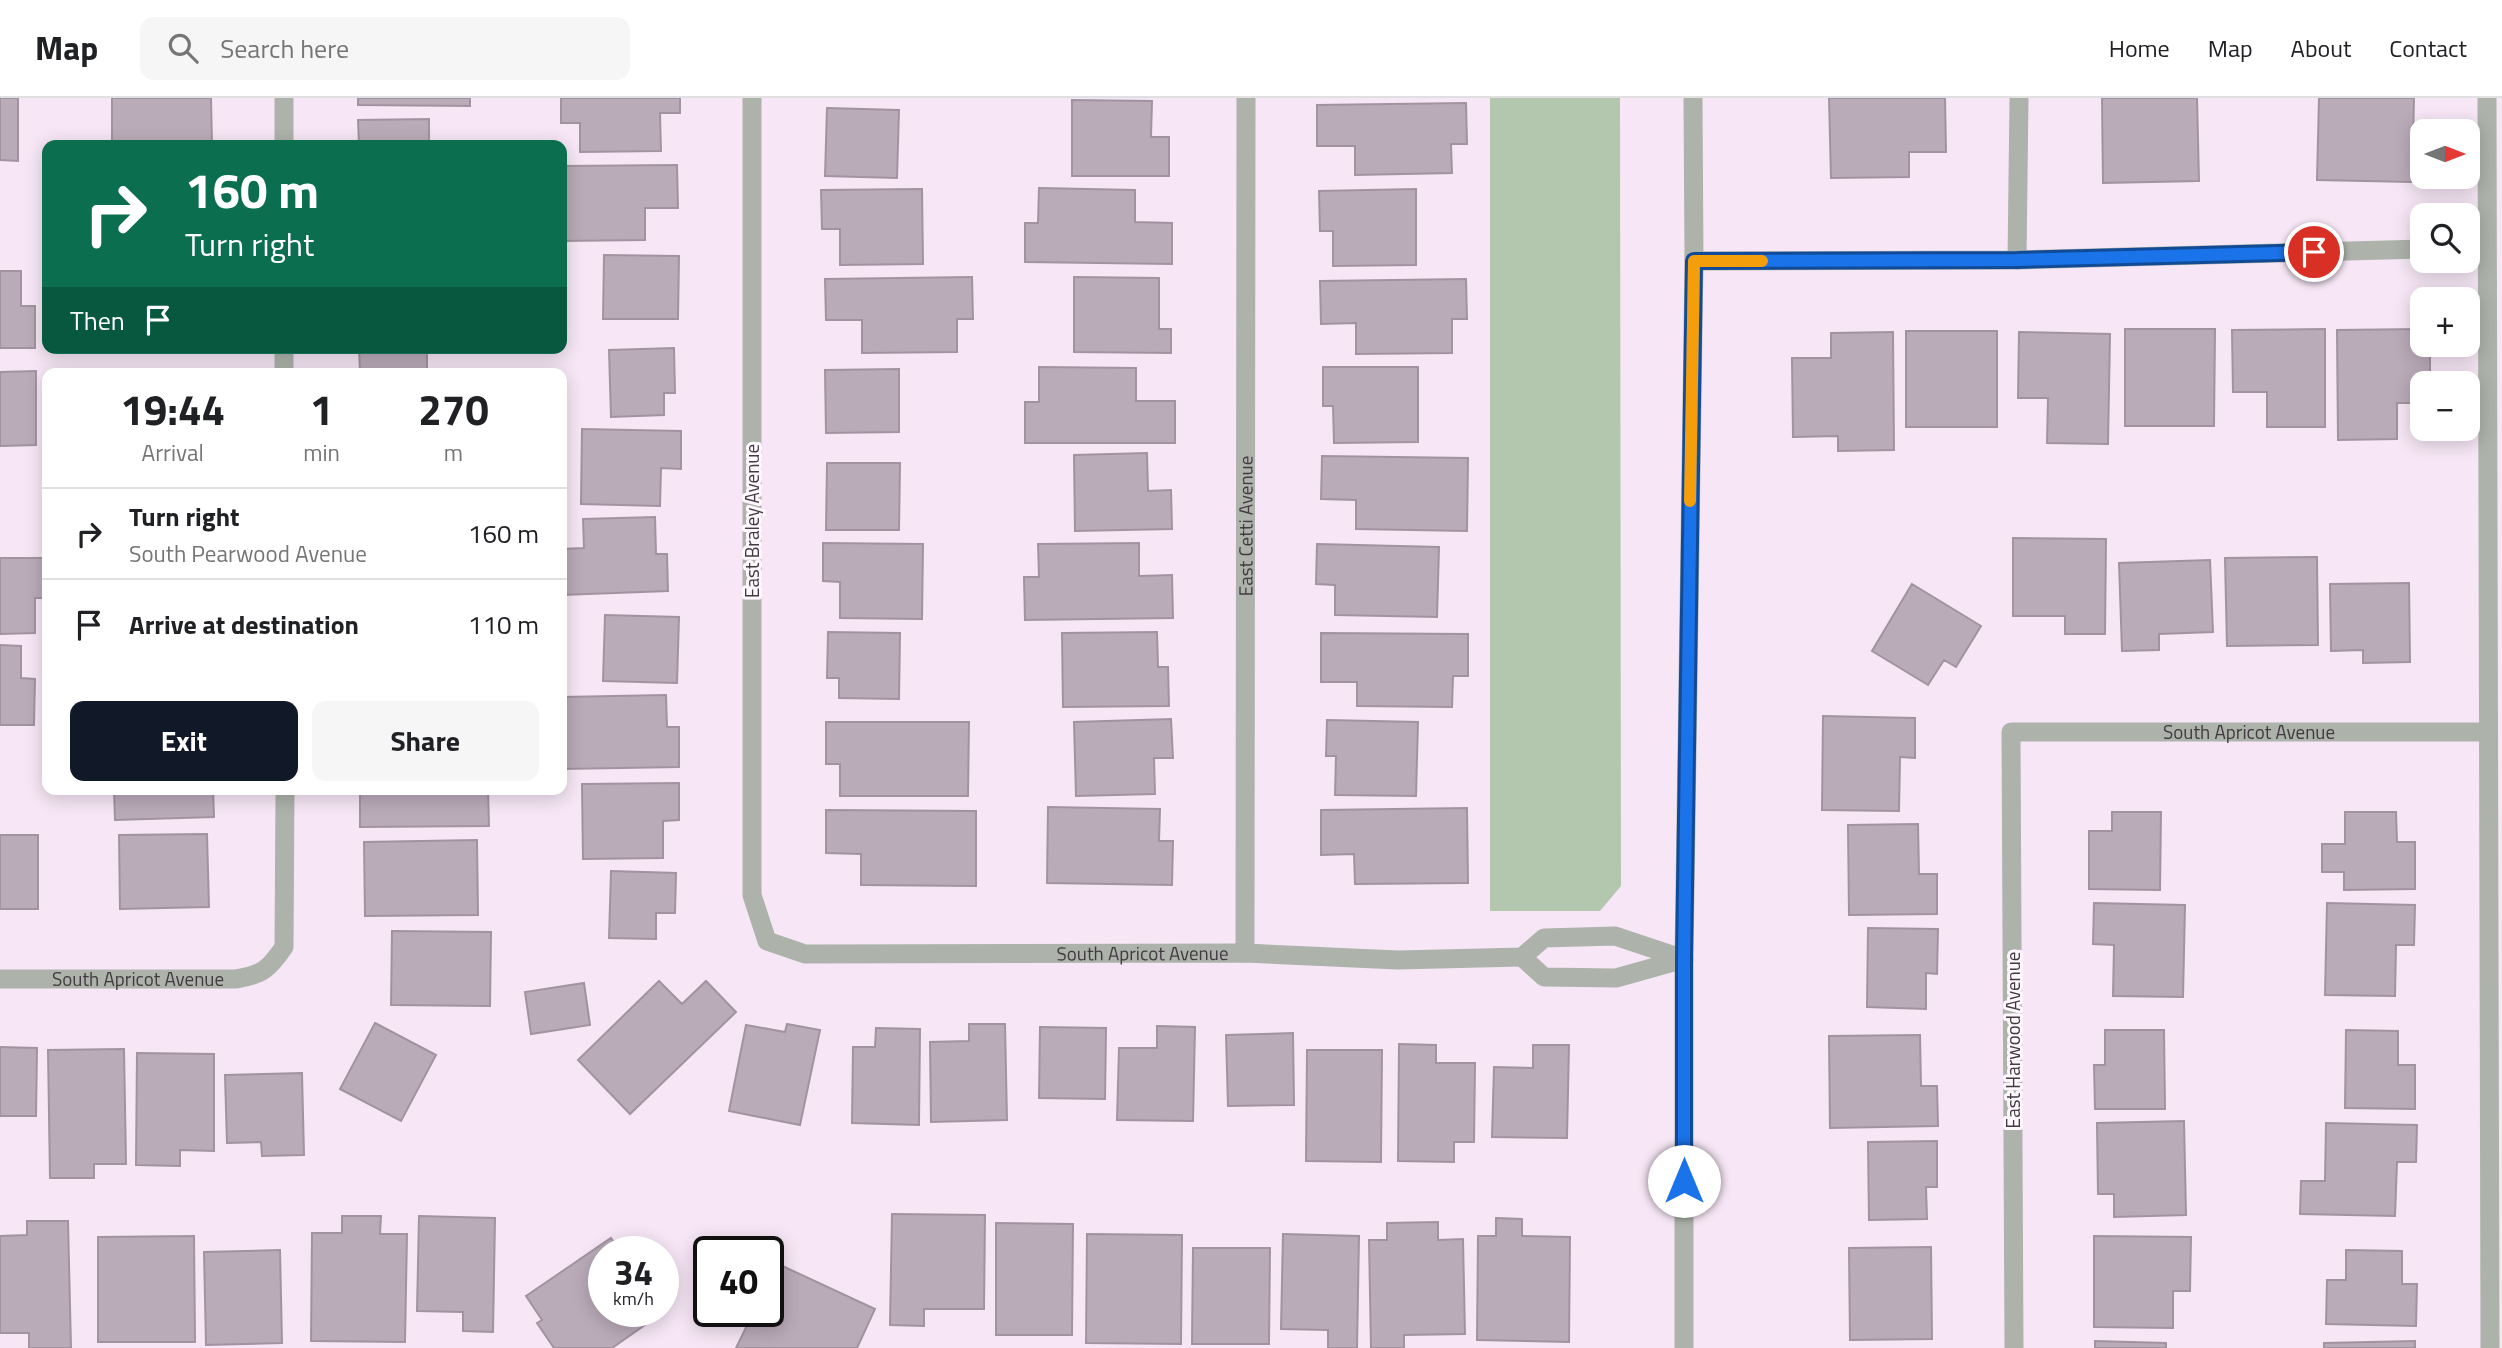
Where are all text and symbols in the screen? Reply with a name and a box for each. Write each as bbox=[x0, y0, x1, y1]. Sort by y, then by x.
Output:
search box bbox=[140, 17, 630, 80]
text: Map bbox=[35, 23, 98, 73]
icon: search bbox=[164, 29, 202, 67]
text: Search here bbox=[220, 29, 349, 68]
text: Home bbox=[2109, 30, 2170, 66]
text: Map bbox=[2208, 30, 2253, 66]
text: About bbox=[2291, 30, 2351, 66]
text: Contact bbox=[2389, 30, 2467, 66]
north arrow bbox=[2410, 119, 2480, 189]
map controls bbox=[2410, 119, 2480, 441]
text: 160 m bbox=[185, 152, 319, 227]
icon: right bbox=[70, 168, 161, 259]
button: search bbox=[2410, 203, 2480, 273]
text: Turn right bbox=[185, 220, 314, 268]
pin bbox=[2284, 222, 2344, 282]
icon: arrive bbox=[2295, 233, 2333, 271]
button: + bbox=[2410, 287, 2480, 357]
text: Then bbox=[70, 301, 125, 340]
icon: arrive bbox=[139, 301, 177, 339]
button: − bbox=[2410, 371, 2480, 441]
text: 19:44 bbox=[120, 377, 225, 441]
text: 1 bbox=[310, 377, 333, 441]
text: 270 bbox=[418, 377, 489, 441]
text: Arrival bbox=[141, 435, 204, 470]
text: min bbox=[303, 435, 340, 470]
text: m bbox=[444, 435, 463, 470]
street label: East Braley Avenue bbox=[737, 444, 766, 598]
street label: East Cetti Avenue bbox=[1230, 456, 1260, 596]
text: Turn right bbox=[129, 497, 240, 536]
text: 160 m bbox=[468, 514, 539, 553]
icon: right bbox=[70, 515, 108, 553]
text: South Pearwood Avenue bbox=[129, 536, 367, 571]
text: Arrive at destination bbox=[129, 605, 359, 644]
text: 110 m bbox=[468, 605, 539, 644]
icon: arrive bbox=[70, 606, 108, 644]
button: Exit bbox=[70, 701, 298, 781]
button: Share bbox=[312, 701, 539, 781]
street label: South Apricot Avenue bbox=[2163, 717, 2335, 746]
street label: South Apricot Avenue bbox=[1056, 938, 1229, 967]
street label: East Harwood Avenue bbox=[1998, 952, 2027, 1128]
street label: South Apricot Avenue bbox=[52, 964, 224, 993]
position arrow bbox=[1647, 1144, 1721, 1218]
speed limit sign: 40 bbox=[693, 1236, 784, 1327]
text: 34 bbox=[614, 1245, 653, 1299]
text: km/h bbox=[613, 1285, 654, 1312]

